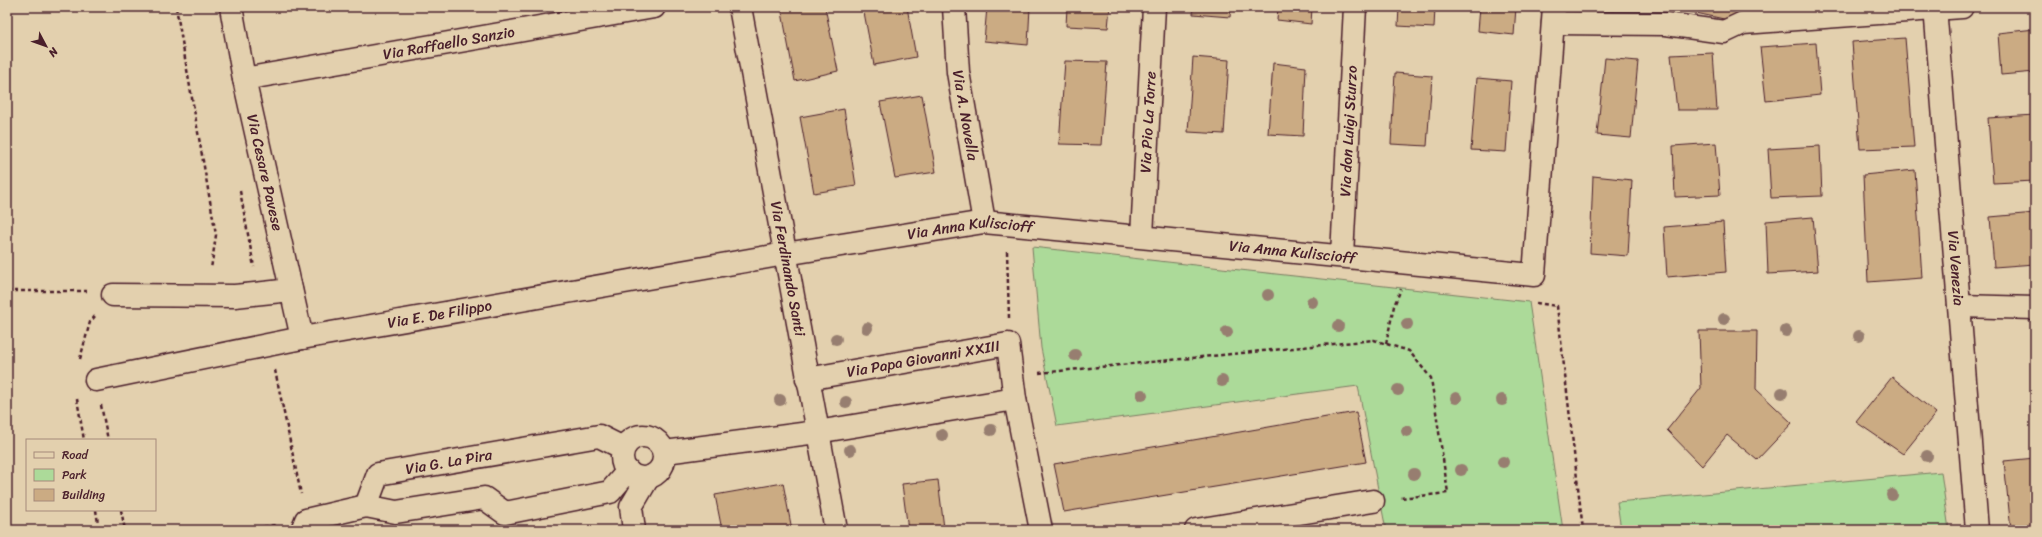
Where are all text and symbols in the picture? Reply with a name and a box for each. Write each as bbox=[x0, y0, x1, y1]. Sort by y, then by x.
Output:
street label: Via Raffaello Sanzio bbox=[381, 19, 517, 67]
north arrow bbox=[26, 26, 66, 66]
text: N bbox=[43, 42, 63, 62]
street label: Via don Luigi Sturzo bbox=[1332, 64, 1365, 198]
street label: Via A. Novella bbox=[945, 68, 986, 163]
street label: Via Pio La Torre bbox=[1132, 70, 1164, 174]
street label: Via Cesare Pavese bbox=[239, 111, 291, 234]
street label: Via Ferdinando Santi bbox=[763, 199, 813, 339]
street label: Via Anna Kuliscioff bbox=[905, 209, 1037, 247]
street label: Via Venezia bbox=[1940, 230, 1972, 307]
street label: Via Anna Kuliscioff bbox=[1228, 233, 1360, 271]
street label: Via E. De Filippo bbox=[386, 292, 494, 336]
street label: Via Papa Giovanni XXIII bbox=[845, 333, 1002, 385]
legend bbox=[26, 439, 156, 511]
street label: Via G. La Pira bbox=[403, 442, 495, 482]
text: Road bbox=[62, 444, 89, 466]
text: Park bbox=[62, 464, 87, 486]
text: Building bbox=[62, 484, 105, 506]

